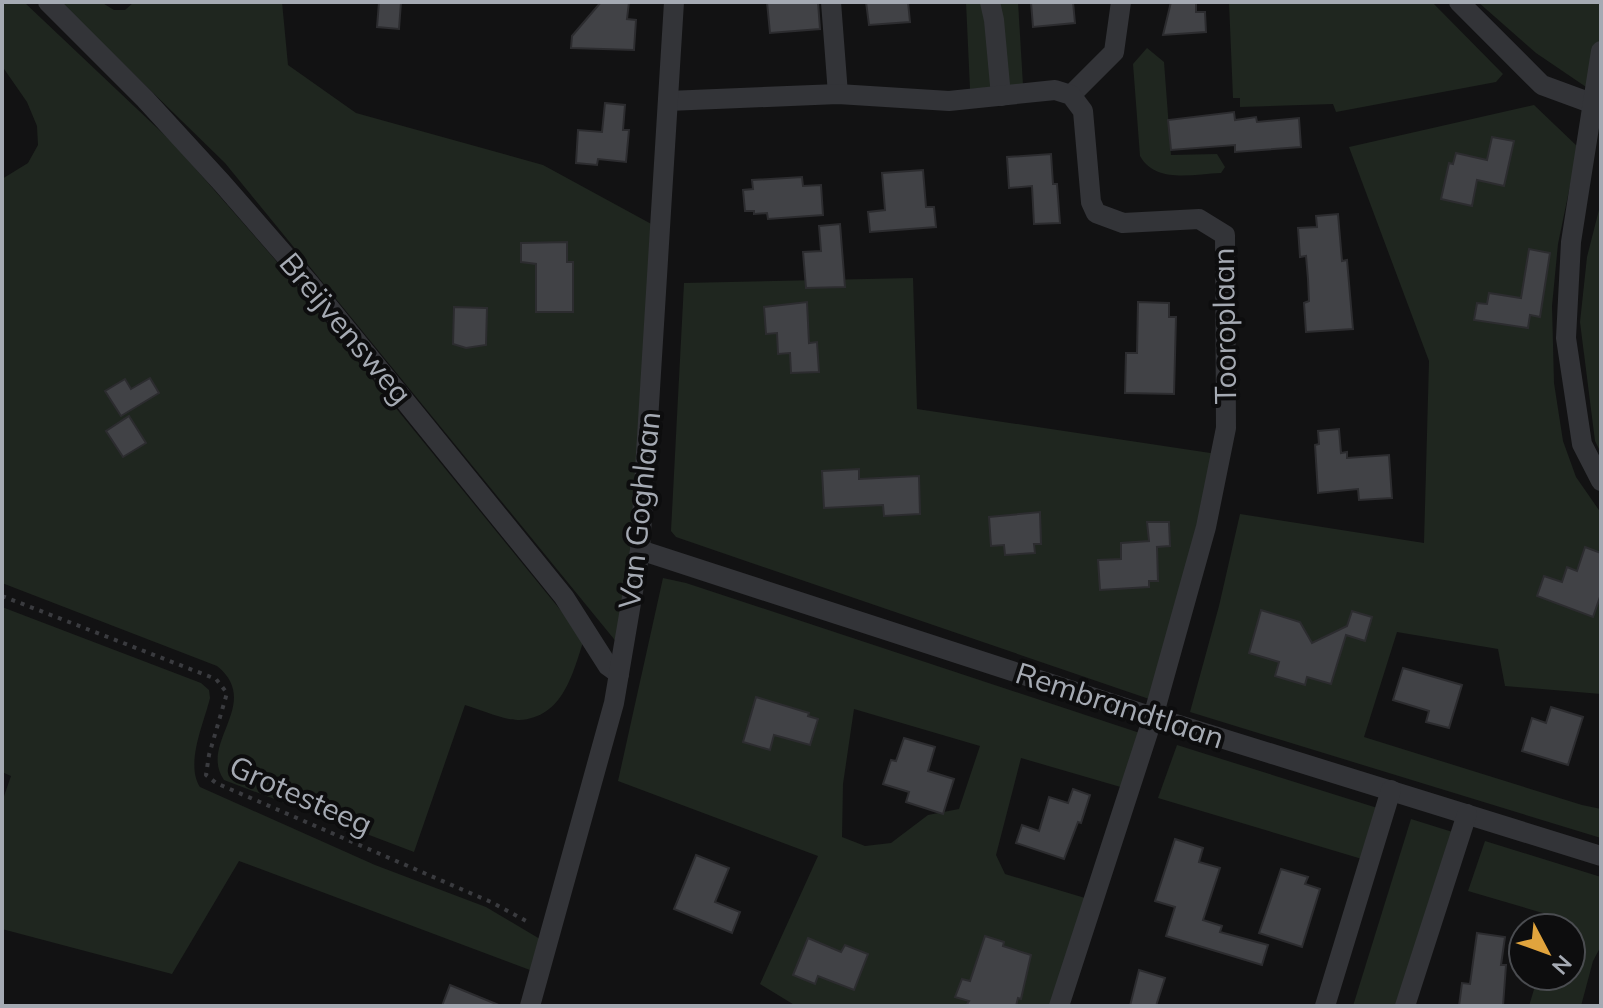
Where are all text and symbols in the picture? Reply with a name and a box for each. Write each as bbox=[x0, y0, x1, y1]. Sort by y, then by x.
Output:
street label: Breijvensweg bbox=[272, 244, 420, 412]
street label: Tooroplaan bbox=[1204, 247, 1244, 405]
street label: Van Goghlaan bbox=[610, 410, 668, 610]
street label: Rembrandtlaan bbox=[1011, 653, 1229, 757]
street label: Grotesteeg bbox=[224, 747, 378, 843]
north arrow bbox=[1507, 912, 1587, 992]
text: N bbox=[1546, 950, 1578, 981]

